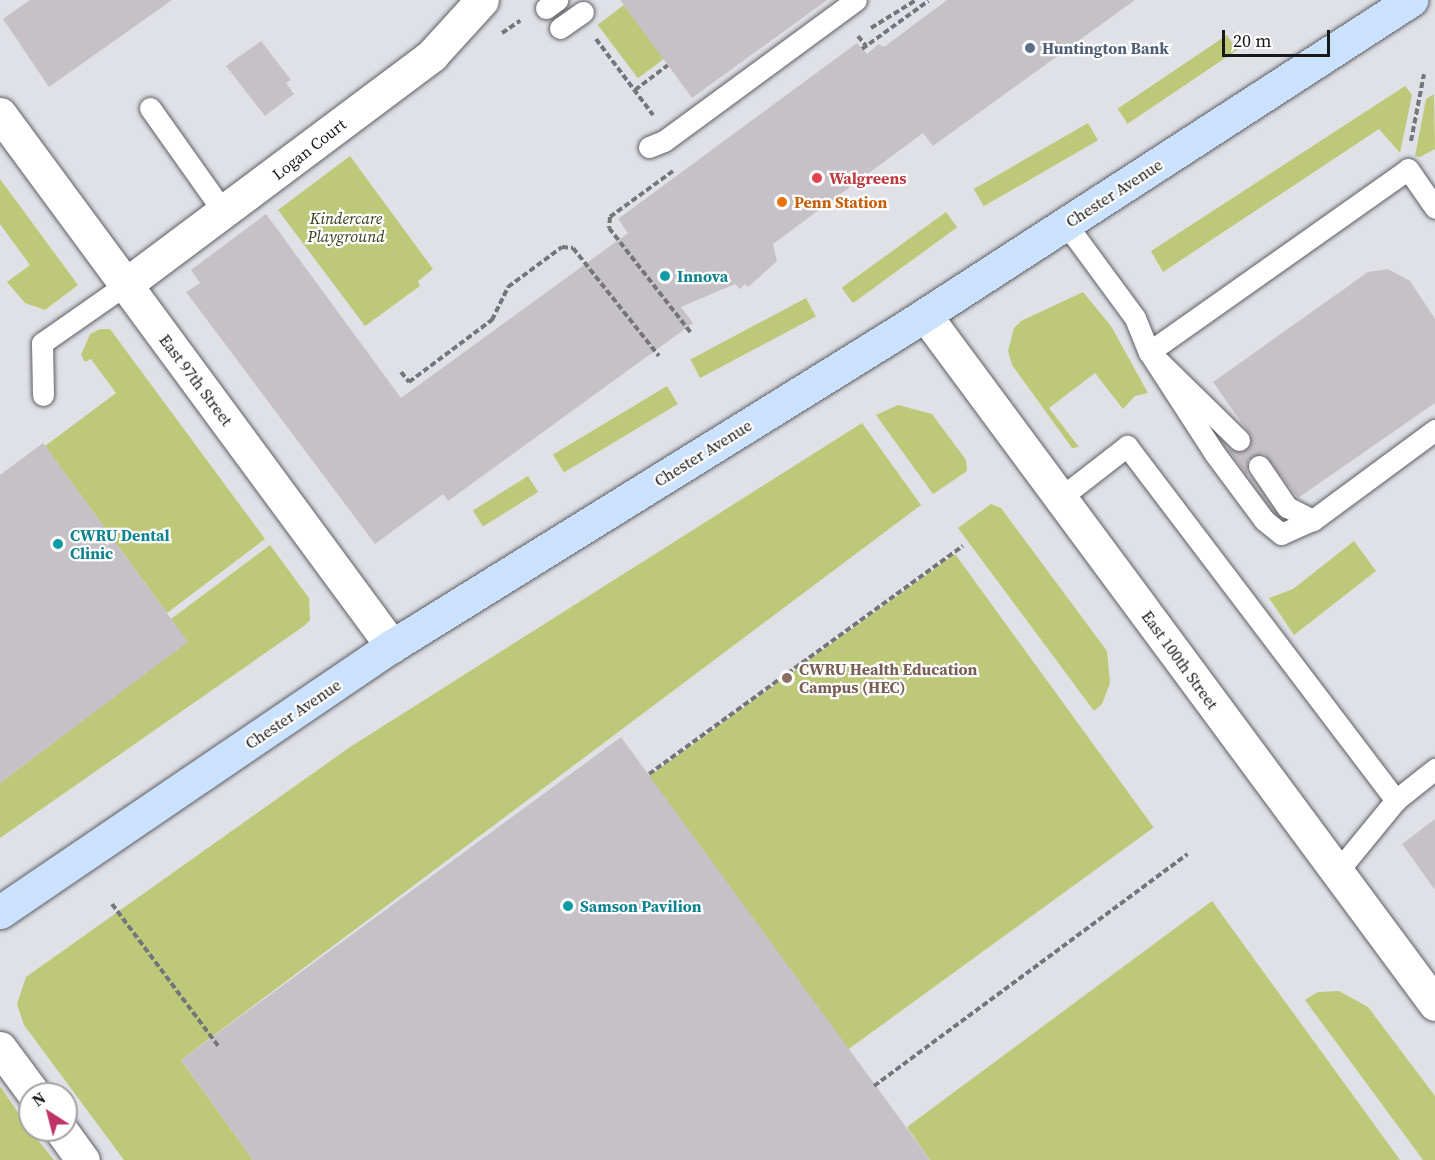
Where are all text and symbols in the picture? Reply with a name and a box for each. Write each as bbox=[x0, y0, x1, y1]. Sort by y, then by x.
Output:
scale bar bbox=[1225, 18, 1333, 56]
text: 20 m bbox=[1233, 28, 1271, 53]
place label: Huntington Bank bbox=[1042, 38, 1169, 58]
marker: Huntington Bank bbox=[1023, 41, 1037, 55]
street label: Logan Court bbox=[268, 114, 350, 184]
street label: Chester Avenue bbox=[1062, 155, 1166, 231]
place label: Walgreens bbox=[829, 168, 907, 188]
marker: Walgreens bbox=[810, 171, 824, 185]
place label: Penn Station bbox=[794, 192, 887, 212]
marker: Penn Station bbox=[775, 195, 789, 209]
park label: Kindercare Playground bbox=[307, 208, 385, 246]
place label: Innova bbox=[677, 266, 728, 286]
marker: Innova bbox=[658, 269, 672, 283]
street label: East 97th Street bbox=[155, 330, 237, 430]
street label: Chester Avenue bbox=[651, 415, 755, 491]
place label: CWRU Dental Clinic bbox=[70, 525, 170, 563]
marker: CWRU Dental Clinic bbox=[51, 537, 65, 551]
street label: East 100th Street bbox=[1138, 607, 1222, 713]
place label: CWRU Health Education Campus (HEC) bbox=[799, 659, 977, 697]
marker: CWRU Health Education Campus (HEC) bbox=[780, 671, 794, 685]
street label: Chester Avenue bbox=[242, 675, 344, 753]
place label: Samson Pavilion bbox=[580, 896, 702, 916]
marker: Samson Pavilion bbox=[561, 899, 575, 913]
north arrow bbox=[18, 1082, 78, 1142]
text: N bbox=[27, 1087, 50, 1111]

